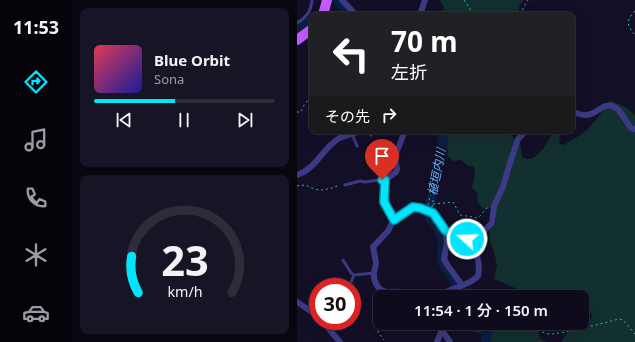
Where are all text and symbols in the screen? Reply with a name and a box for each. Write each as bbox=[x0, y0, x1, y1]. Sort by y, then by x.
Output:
text: 11:53 bbox=[13, 15, 59, 39]
text: 70 m bbox=[391, 22, 458, 60]
icon: left bbox=[325, 28, 377, 80]
text: Blue Orbit bbox=[154, 50, 230, 70]
text: 左折 bbox=[391, 60, 427, 84]
icon: directions bbox=[22, 68, 50, 96]
text: Sona bbox=[154, 70, 184, 88]
icon: right bbox=[378, 104, 400, 126]
text: その先 bbox=[325, 106, 370, 126]
icon: previous bbox=[113, 109, 135, 131]
icon: pause bbox=[173, 109, 195, 131]
icon: next bbox=[234, 109, 256, 131]
icon: music bbox=[22, 126, 50, 154]
pin bbox=[365, 139, 399, 180]
icon: arrive bbox=[371, 145, 393, 167]
water label: 植垣内川 bbox=[424, 145, 450, 197]
icon: phone bbox=[22, 184, 50, 212]
position arrow bbox=[446, 218, 488, 260]
text: 23 bbox=[161, 231, 208, 287]
icon: climate bbox=[22, 241, 50, 269]
speed limit sign: 30 bbox=[309, 278, 361, 330]
text: km/h bbox=[167, 281, 202, 300]
icon: car bbox=[22, 299, 50, 327]
text: 11:54 · 1 分 · 150 m bbox=[414, 300, 548, 320]

